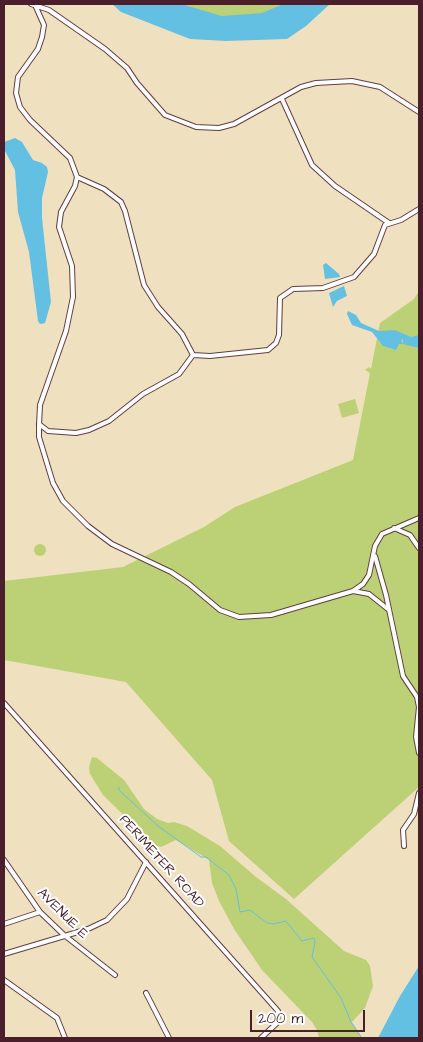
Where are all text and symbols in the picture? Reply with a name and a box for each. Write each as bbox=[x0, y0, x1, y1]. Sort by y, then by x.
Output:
street label: PERIMETER ROAD bbox=[115, 812, 207, 912]
street label: AVENUE E bbox=[33, 885, 91, 943]
scale bar bbox=[253, 1000, 368, 1032]
text: 200 m bbox=[258, 1008, 303, 1029]

